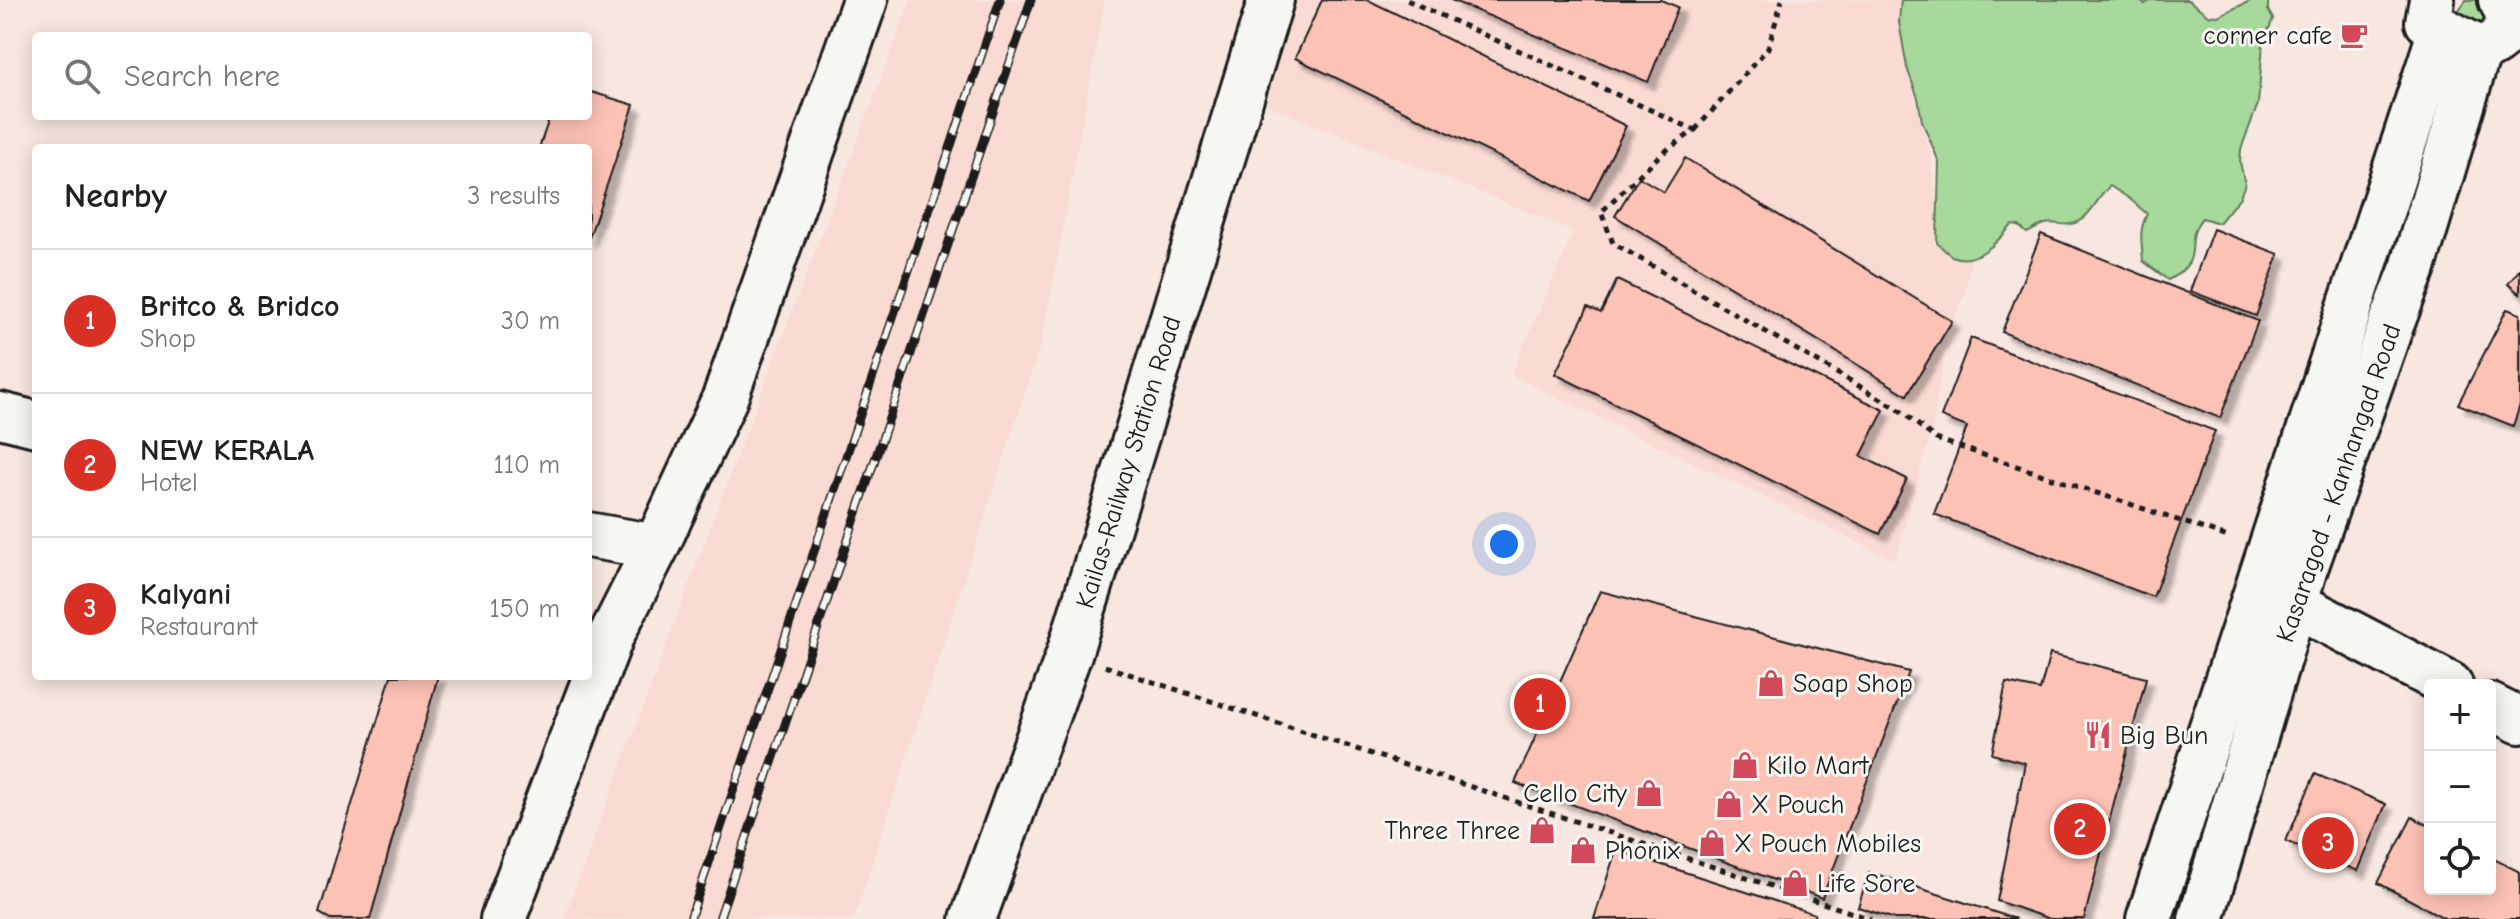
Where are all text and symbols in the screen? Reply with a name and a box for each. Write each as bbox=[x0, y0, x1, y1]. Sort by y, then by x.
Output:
cafe icon: corner cafe bbox=[2339, 20, 2369, 50]
place label: corner cafe bbox=[2203, 21, 2332, 51]
search box bbox=[32, 32, 592, 120]
icon: search bbox=[60, 54, 104, 98]
text: Search here bbox=[124, 59, 280, 94]
text: Nearby bbox=[64, 176, 167, 216]
text: 3 results bbox=[467, 181, 560, 211]
text: Britco & Bridco bbox=[140, 289, 340, 324]
text: 1 bbox=[85, 306, 95, 336]
text: 30 m bbox=[501, 306, 560, 336]
street label: Kailas-Railway Station Road bbox=[1070, 313, 1188, 612]
street label: Kasaragod - Kanhangad Road bbox=[2270, 320, 2408, 646]
text: Shop bbox=[140, 324, 196, 354]
text: NEW KERALA bbox=[140, 433, 314, 468]
text: 2 bbox=[84, 450, 96, 480]
text: 110 m bbox=[493, 450, 560, 480]
text: Hotel bbox=[140, 468, 198, 498]
your location bbox=[1484, 524, 1524, 564]
text: Kalyani bbox=[140, 577, 231, 612]
text: 3 bbox=[84, 594, 96, 624]
text: 150 m bbox=[490, 594, 560, 624]
text: Restaurant bbox=[140, 612, 257, 642]
shop icon: Soap Shop bbox=[1756, 668, 1786, 698]
place label: Soap Shop bbox=[1793, 669, 1913, 699]
pin: 1 bbox=[1514, 674, 1566, 734]
map controls bbox=[2424, 679, 2496, 895]
button: + bbox=[2424, 679, 2496, 751]
restaurant icon: Big Bun bbox=[2083, 720, 2113, 750]
place label: Big Bun bbox=[2120, 721, 2208, 751]
shop icon: Kilo Mart bbox=[1730, 750, 1760, 780]
place label: Kilo Mart bbox=[1767, 751, 1870, 781]
button: − bbox=[2424, 751, 2496, 823]
shop icon: Cello City bbox=[1634, 778, 1664, 808]
place label: Cello City bbox=[1523, 779, 1627, 809]
shop icon: X Pouch bbox=[1714, 789, 1744, 819]
place label: X Pouch bbox=[1751, 790, 1844, 820]
pin: 2 bbox=[2054, 799, 2106, 859]
pin: 3 bbox=[2302, 813, 2354, 873]
shop icon: Three Three bbox=[1527, 815, 1557, 845]
place label: Three Three bbox=[1385, 816, 1520, 846]
button: locate bbox=[2424, 823, 2496, 895]
shop icon: X Pouch Mobiles bbox=[1697, 828, 1727, 858]
place label: X Pouch Mobiles bbox=[1734, 829, 1921, 859]
shop icon: Phonix bbox=[1568, 835, 1598, 865]
place label: Phonix bbox=[1605, 836, 1681, 866]
shop icon: Life Sore bbox=[1780, 868, 1810, 898]
place label: Life Sore bbox=[1817, 869, 1915, 899]

